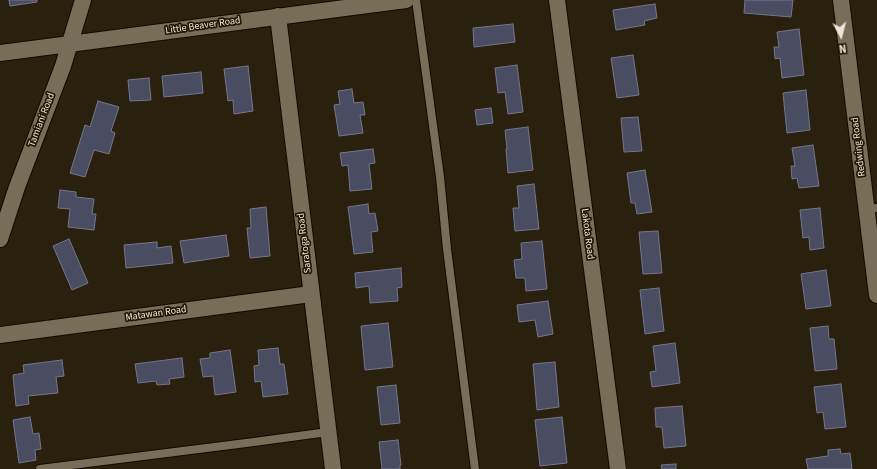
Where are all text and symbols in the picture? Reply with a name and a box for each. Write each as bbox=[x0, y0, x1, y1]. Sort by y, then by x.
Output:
street label: Little Beaver Road bbox=[165, 15, 241, 37]
north arrow bbox=[821, 16, 861, 56]
text: N bbox=[838, 41, 847, 56]
street label: Tamiani Road bbox=[26, 91, 58, 149]
street label: Redwing Road bbox=[849, 117, 869, 177]
street label: Lakota Road bbox=[578, 208, 596, 260]
street label: Saratoga Road bbox=[295, 212, 315, 274]
street label: Matawan Road bbox=[125, 304, 187, 324]

